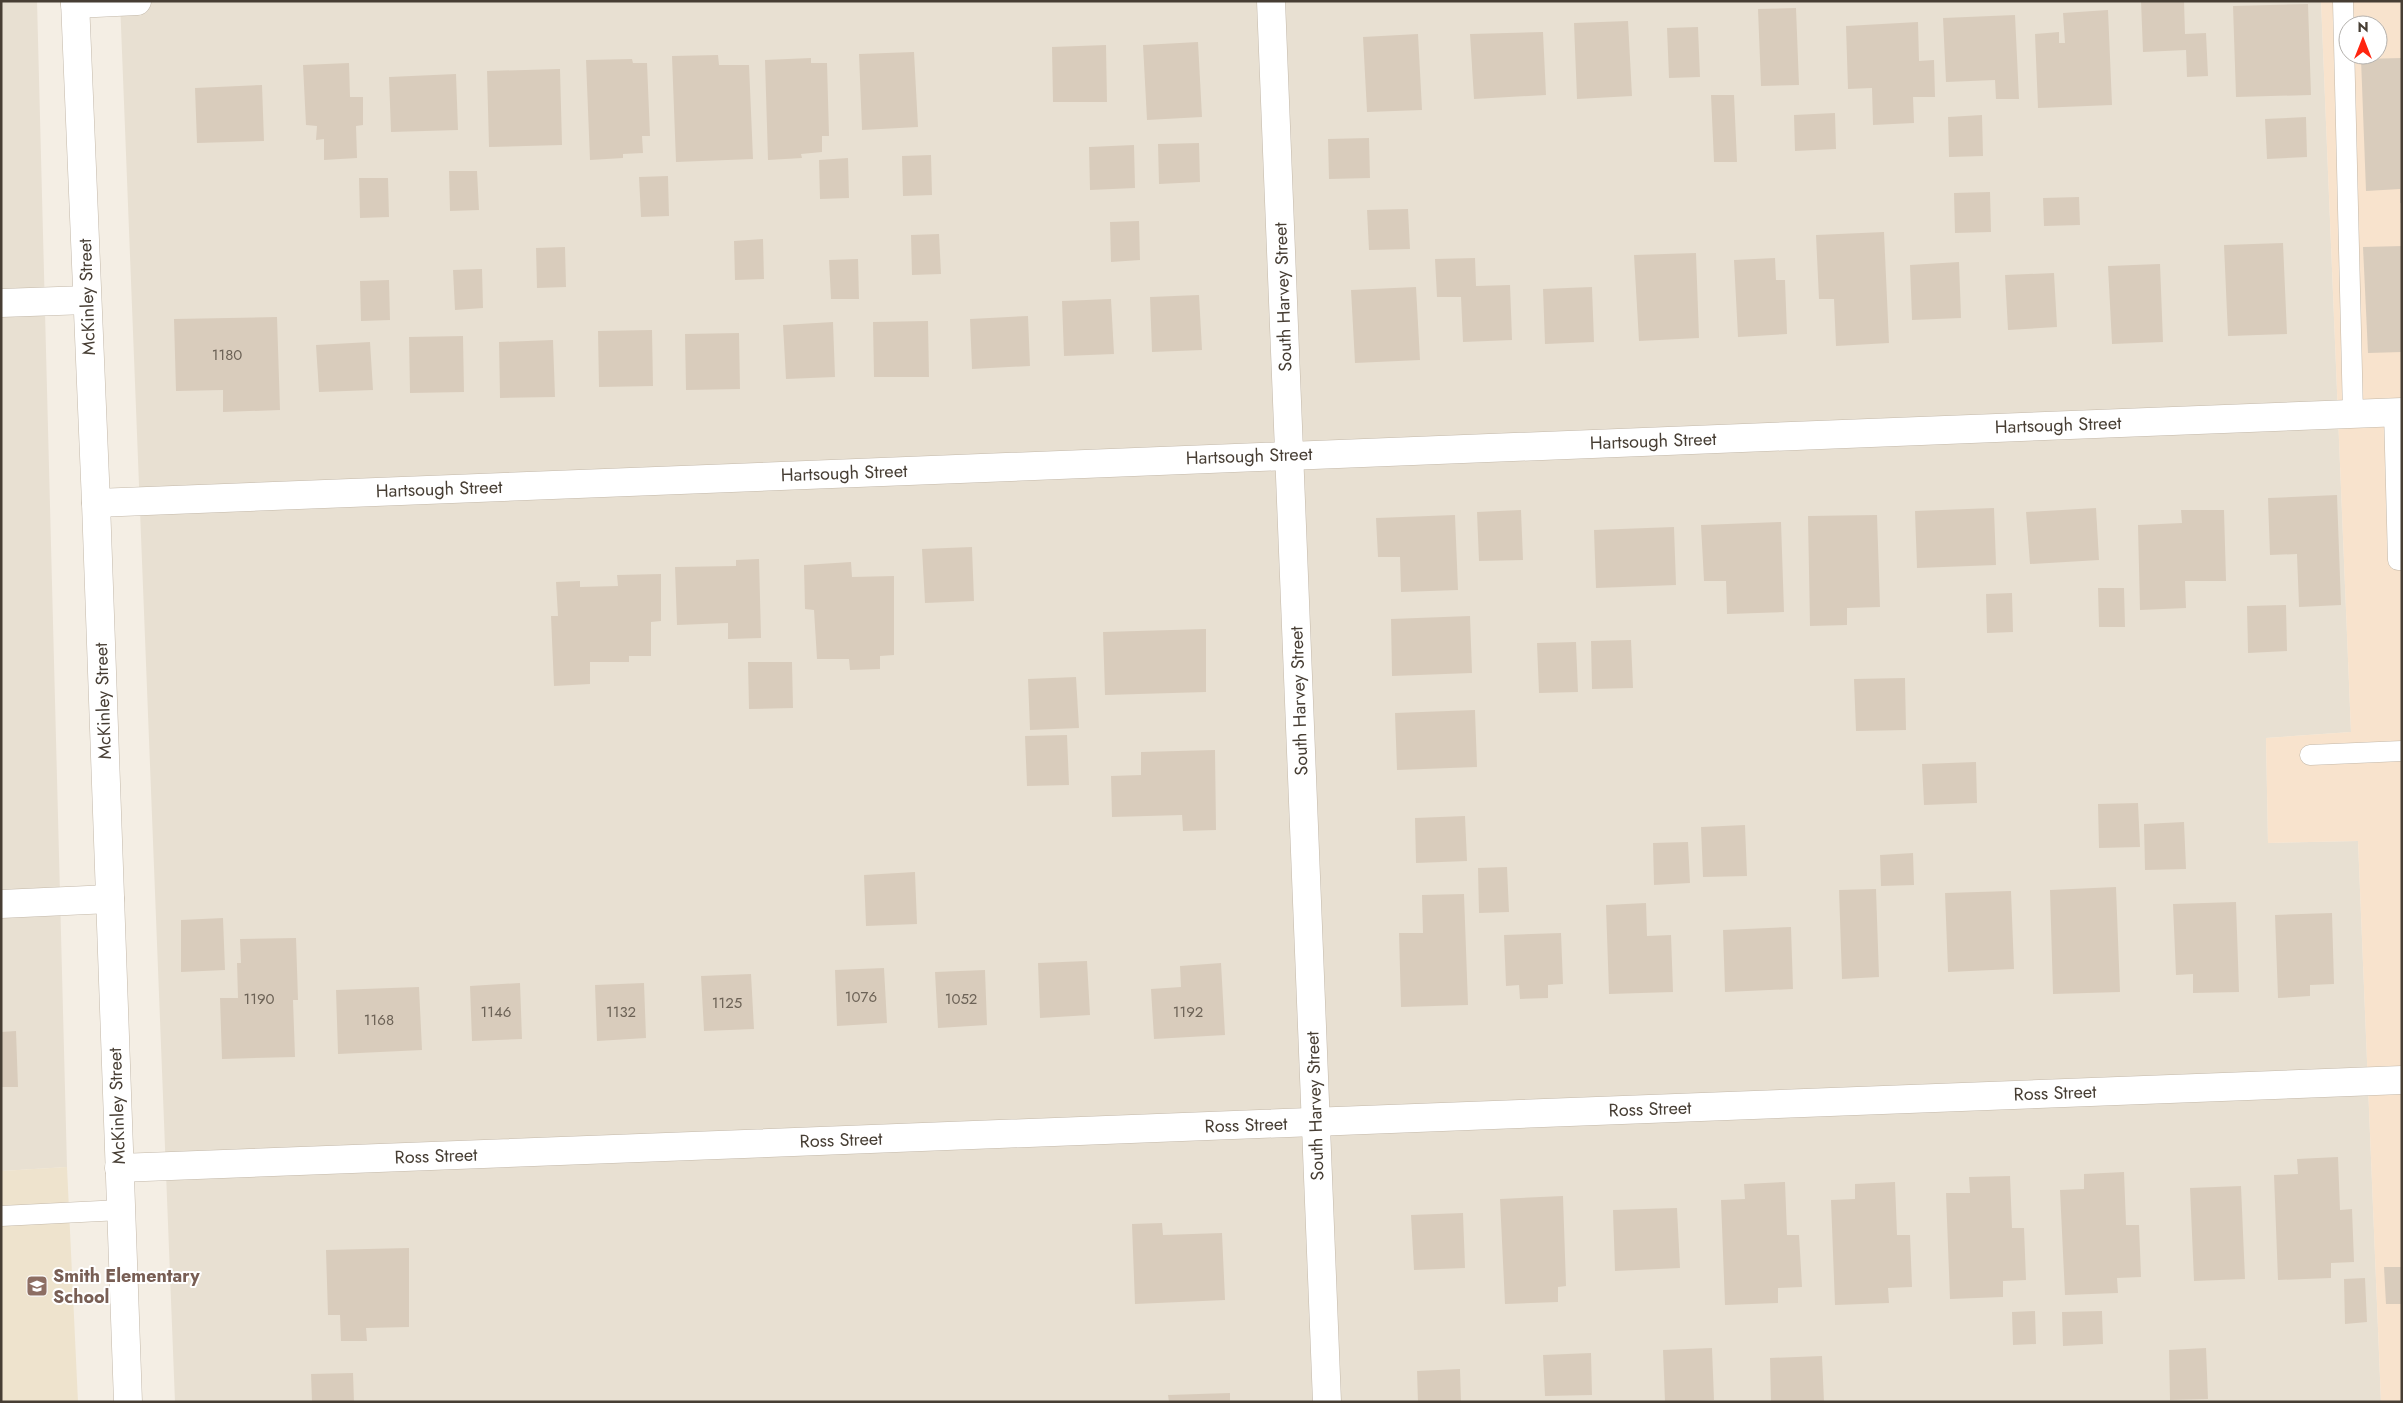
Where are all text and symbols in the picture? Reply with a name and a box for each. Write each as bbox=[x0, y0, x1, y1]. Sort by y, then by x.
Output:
north arrow bbox=[2338, 15, 2388, 65]
text: N bbox=[2357, 17, 2369, 37]
street label: South Harvey Street bbox=[1267, 221, 1299, 372]
street label: McKinley Street bbox=[72, 237, 102, 356]
house number: 1180 bbox=[212, 344, 242, 366]
street label: Hartsough Street bbox=[1994, 410, 2122, 440]
street label: Hartsough Street bbox=[1589, 426, 1717, 456]
street label: Hartsough Street bbox=[1185, 441, 1313, 471]
street label: Hartsough Street bbox=[780, 458, 908, 488]
street label: Hartsough Street bbox=[375, 474, 503, 504]
street label: South Harvey Street bbox=[1283, 625, 1315, 776]
street label: McKinley Street bbox=[88, 641, 118, 760]
house number: 1076 bbox=[845, 986, 877, 1008]
house number: 1190 bbox=[243, 988, 275, 1010]
house number: 1052 bbox=[945, 988, 977, 1010]
house number: 1125 bbox=[712, 992, 742, 1014]
house number: 1146 bbox=[481, 1001, 511, 1023]
house number: 1132 bbox=[606, 1001, 636, 1023]
house number: 1192 bbox=[1173, 1001, 1203, 1023]
house number: 1168 bbox=[364, 1009, 394, 1031]
street label: South Harvey Street bbox=[1299, 1030, 1331, 1181]
street label: McKinley Street bbox=[102, 1046, 132, 1165]
street label: Ross Street bbox=[2013, 1079, 2097, 1107]
street label: Ross Street bbox=[1608, 1095, 1692, 1123]
street label: Ross Street bbox=[1204, 1111, 1288, 1139]
street label: Ross Street bbox=[799, 1126, 883, 1154]
street label: Ross Street bbox=[394, 1142, 478, 1170]
place label: Smith Elementary School bbox=[53, 1263, 200, 1310]
school or university icon: Smith Elementary School bbox=[25, 1274, 49, 1298]

